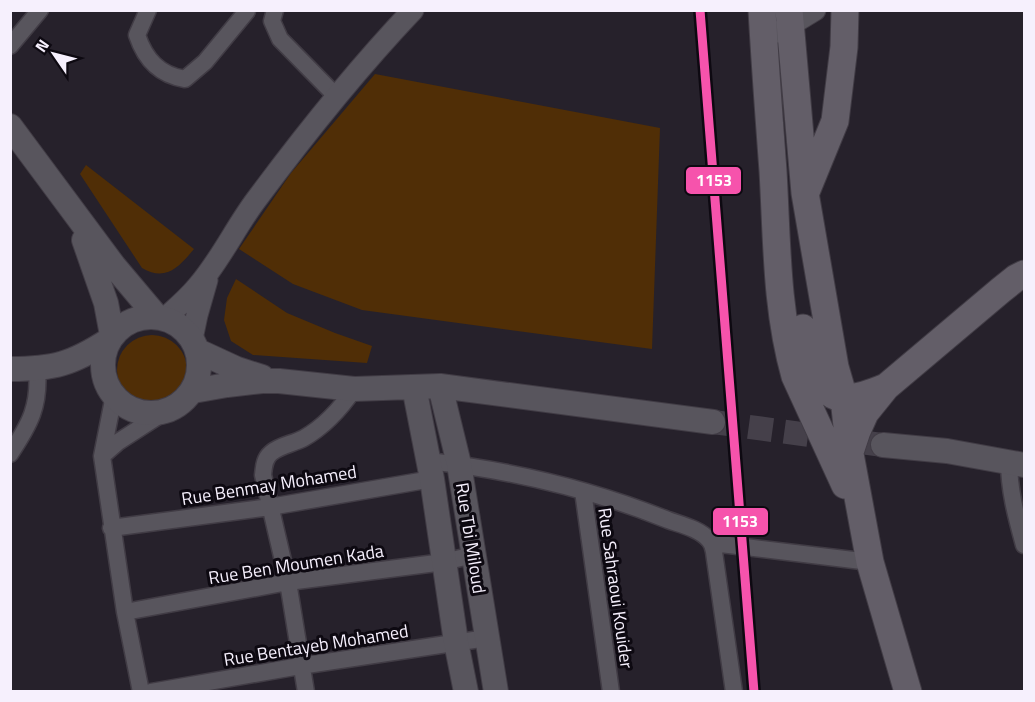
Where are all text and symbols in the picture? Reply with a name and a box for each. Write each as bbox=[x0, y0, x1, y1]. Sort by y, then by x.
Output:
north arrow bbox=[24, 24, 84, 84]
text: N bbox=[29, 34, 55, 57]
line badge: 1153 bbox=[685, 166, 742, 195]
text: 1153 bbox=[696, 168, 732, 192]
street label: Rue Benmay Mohamed bbox=[179, 458, 359, 512]
street label: Rue Tbi Miloud bbox=[449, 480, 493, 596]
street label: Rue Sahraoui Kouider bbox=[591, 506, 641, 670]
line badge: 1153 bbox=[712, 507, 769, 536]
text: 1153 bbox=[722, 509, 758, 533]
street label: Rue Ben Moumen Kada bbox=[206, 537, 386, 591]
street label: Rue Bentayeb Mohamed bbox=[222, 617, 410, 673]

